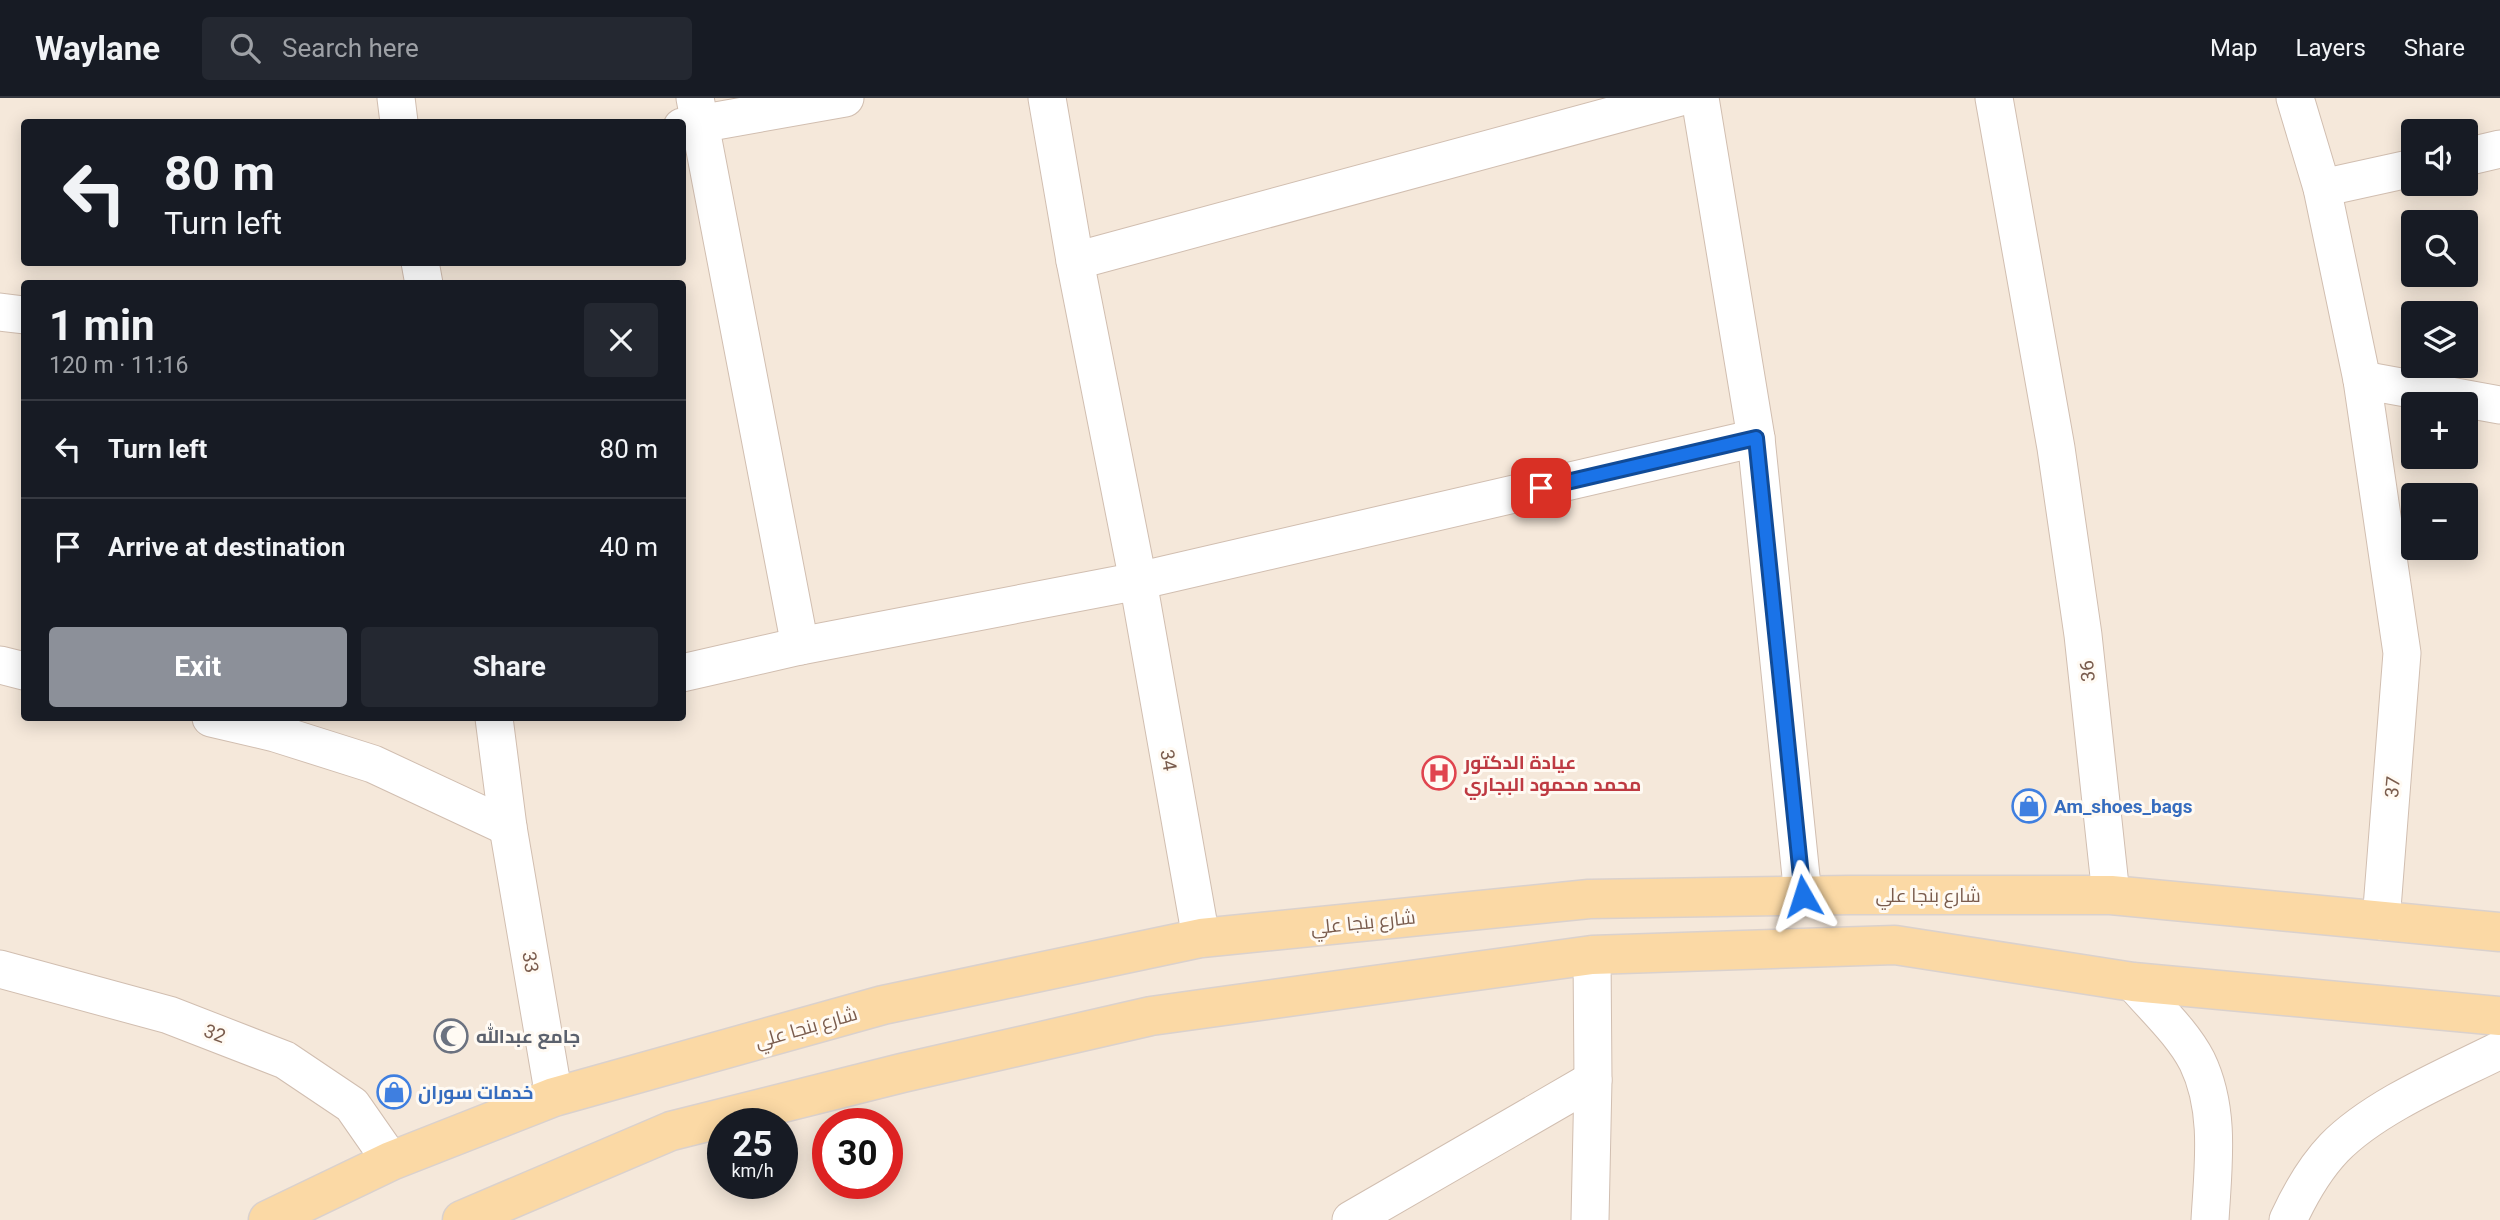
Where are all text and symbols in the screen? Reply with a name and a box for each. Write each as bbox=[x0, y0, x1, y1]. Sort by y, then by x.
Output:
search box bbox=[202, 17, 692, 80]
text: Waylane bbox=[35, 29, 160, 68]
icon: search bbox=[226, 29, 264, 67]
text: Search here bbox=[282, 33, 419, 63]
text: Map bbox=[2210, 34, 2258, 62]
text: Layers bbox=[2296, 34, 2366, 62]
text: Share bbox=[2404, 34, 2465, 62]
map controls bbox=[2401, 119, 2478, 560]
button: sound bbox=[2401, 119, 2478, 196]
text: 80 m bbox=[164, 145, 275, 202]
icon: left bbox=[49, 147, 140, 238]
text: Turn left bbox=[164, 204, 282, 242]
button: search bbox=[2401, 210, 2478, 287]
text: 1 min bbox=[49, 301, 155, 350]
button: layers bbox=[2401, 301, 2478, 378]
button: close bbox=[584, 303, 658, 377]
text: 120 m · 11:16 bbox=[49, 352, 188, 379]
button: + bbox=[2401, 392, 2478, 469]
icon: left bbox=[49, 430, 87, 468]
text: Turn left bbox=[108, 434, 207, 464]
text: 80 m bbox=[600, 434, 658, 464]
pin bbox=[1511, 458, 1571, 518]
icon: arrive bbox=[1522, 469, 1560, 507]
button: − bbox=[2401, 483, 2478, 560]
icon: arrive bbox=[49, 528, 87, 566]
text: Arrive at destination bbox=[108, 532, 345, 562]
text: 40 m bbox=[600, 532, 658, 562]
button: Exit bbox=[49, 627, 347, 707]
button: Share bbox=[361, 627, 658, 707]
street label: 36 bbox=[2075, 659, 2100, 683]
street label: 34 bbox=[1155, 748, 1182, 773]
place label: عيادة الدكتور محمد محمود البجاري bbox=[1463, 751, 1641, 800]
hospital icon: عيادة الدكتور محمد محمود البجاري bbox=[1420, 754, 1458, 792]
street label: 37 bbox=[2380, 775, 2405, 799]
shop icon: Am_shoes_bags bbox=[2010, 787, 2048, 825]
place label: Am_shoes_bags bbox=[2054, 795, 2193, 818]
position arrow bbox=[1766, 859, 1840, 933]
street label: شارع بنجا علي bbox=[1875, 884, 1981, 910]
street label: شارع بنجا علي bbox=[1310, 906, 1417, 942]
street label: 33 bbox=[517, 950, 544, 975]
street label: شارع بنجا علي bbox=[752, 1002, 861, 1056]
mosque icon: جامع عبدالله bbox=[432, 1017, 470, 1055]
street label: 32 bbox=[201, 1019, 229, 1048]
place label: جامع عبدالله bbox=[476, 1023, 580, 1050]
shop icon: خدمات سوران bbox=[375, 1073, 413, 1111]
place label: خدمات سوران bbox=[418, 1081, 533, 1104]
speed limit sign: 30 bbox=[812, 1108, 903, 1199]
text: 25 bbox=[732, 1124, 773, 1165]
text: km/h bbox=[731, 1160, 774, 1181]

